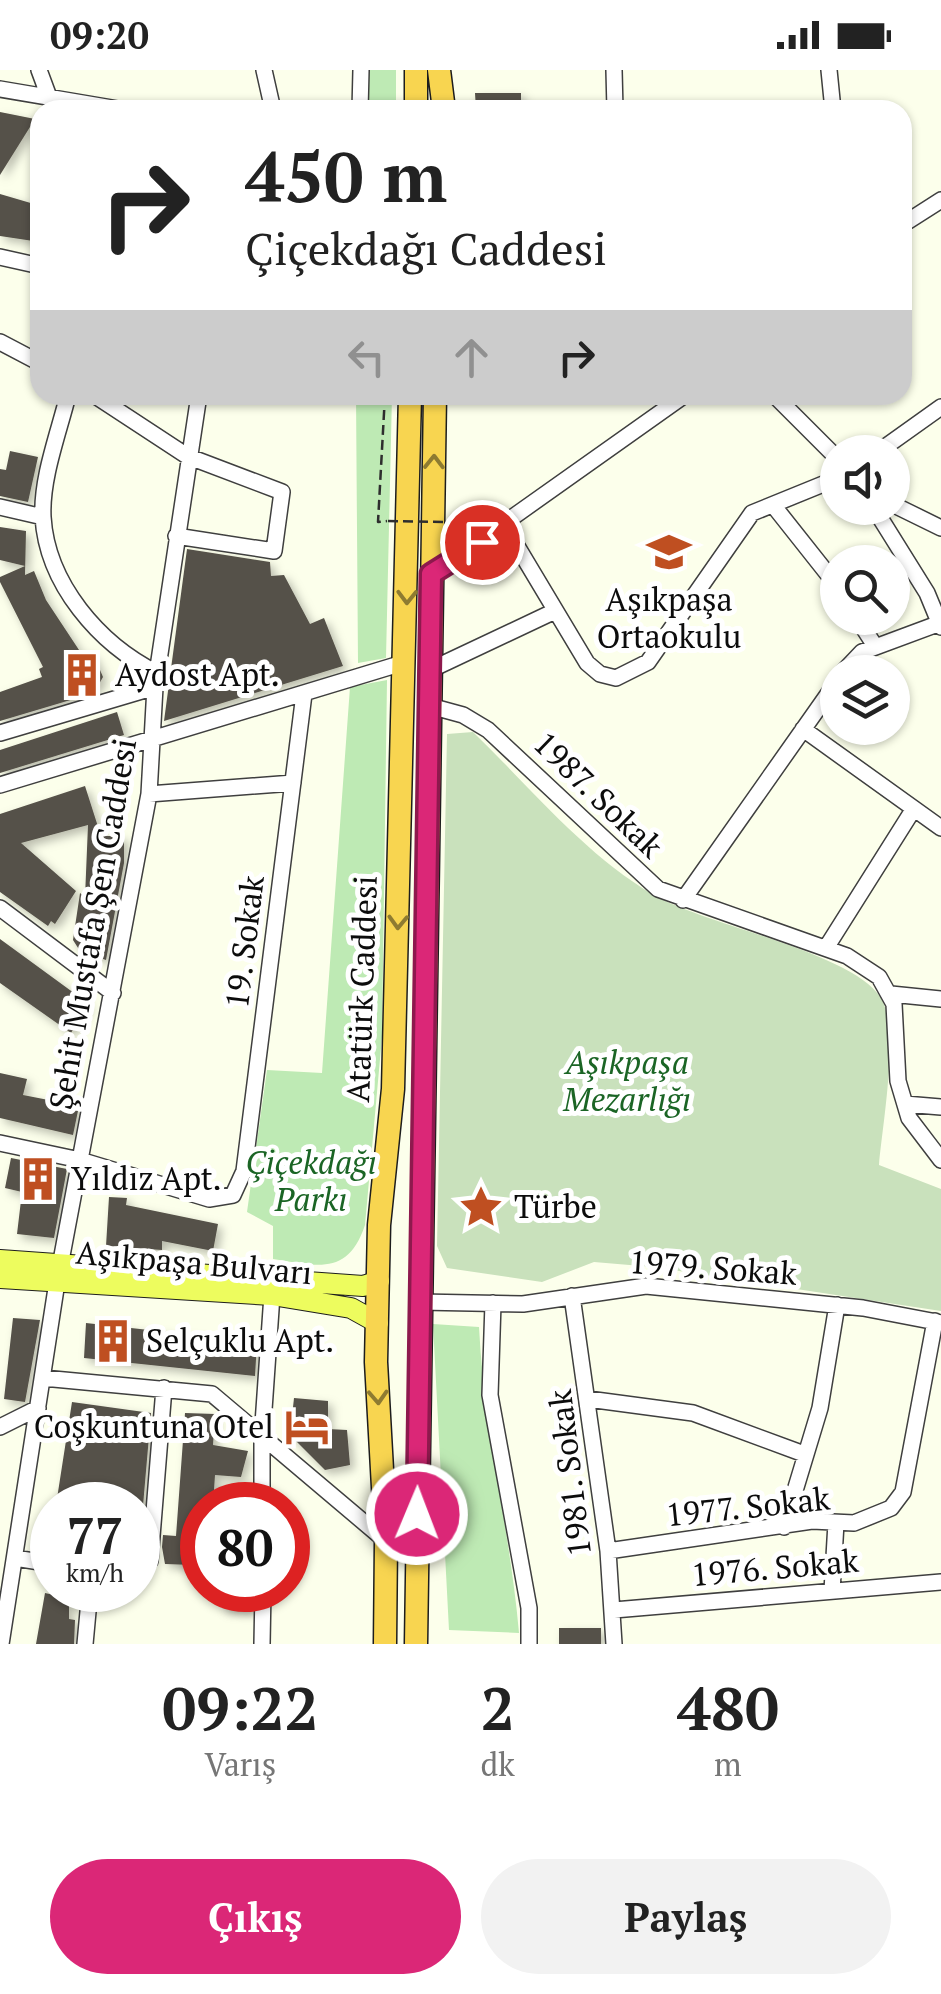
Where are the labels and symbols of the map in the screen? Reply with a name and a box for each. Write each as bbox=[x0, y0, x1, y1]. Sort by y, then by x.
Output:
one-way arrow bbox=[423, 453, 444, 469]
pin bbox=[440, 500, 525, 585]
school or university icon: Aşıkpaşa Ortaokulu bbox=[645, 528, 693, 576]
place label: Aşıkpaşa Ortaokulu bbox=[597, 578, 741, 657]
one-way arrow bbox=[396, 590, 418, 606]
building icon: Aydost Apt. bbox=[58, 651, 106, 699]
place label: Aydost Apt. bbox=[115, 653, 279, 695]
street label: 1987. Sokak bbox=[525, 722, 673, 867]
street label: Şehit Mustafa Şen Caddesi bbox=[39, 735, 145, 1113]
street label: 19. Sokak bbox=[215, 873, 273, 1011]
street label: Atatürk Caddesi bbox=[336, 875, 386, 1103]
one-way arrow bbox=[387, 915, 408, 931]
park label: Aşıkpaşa Mezarlığı bbox=[562, 1041, 691, 1120]
park label: Çiçekdağı Parkı bbox=[245, 1141, 377, 1220]
building icon: Yıldız Apt. bbox=[14, 1155, 62, 1203]
place label: Yıldız Apt. bbox=[71, 1157, 221, 1199]
place icon: Türbe bbox=[457, 1183, 505, 1231]
place label: Türbe bbox=[514, 1185, 597, 1227]
street label: Aşıkpaşa Bulvarı bbox=[74, 1231, 314, 1293]
street label: 1979. Sokak bbox=[628, 1240, 799, 1294]
building icon: Selçuklu Apt. bbox=[89, 1317, 137, 1365]
place label: Selçuklu Apt. bbox=[146, 1319, 334, 1361]
street label: 1981. Sokak bbox=[538, 1387, 600, 1559]
one-way arrow bbox=[367, 1390, 388, 1406]
hotel icon: Coşkuntuna Otel bbox=[283, 1403, 331, 1451]
place label: Coşkuntuna Otel bbox=[34, 1405, 274, 1447]
position arrow bbox=[365, 1462, 469, 1566]
street label: 1977. Sokak bbox=[664, 1476, 832, 1535]
speed limit sign: 80 bbox=[180, 1482, 310, 1612]
street label: 1976. Sokak bbox=[690, 1539, 861, 1595]

